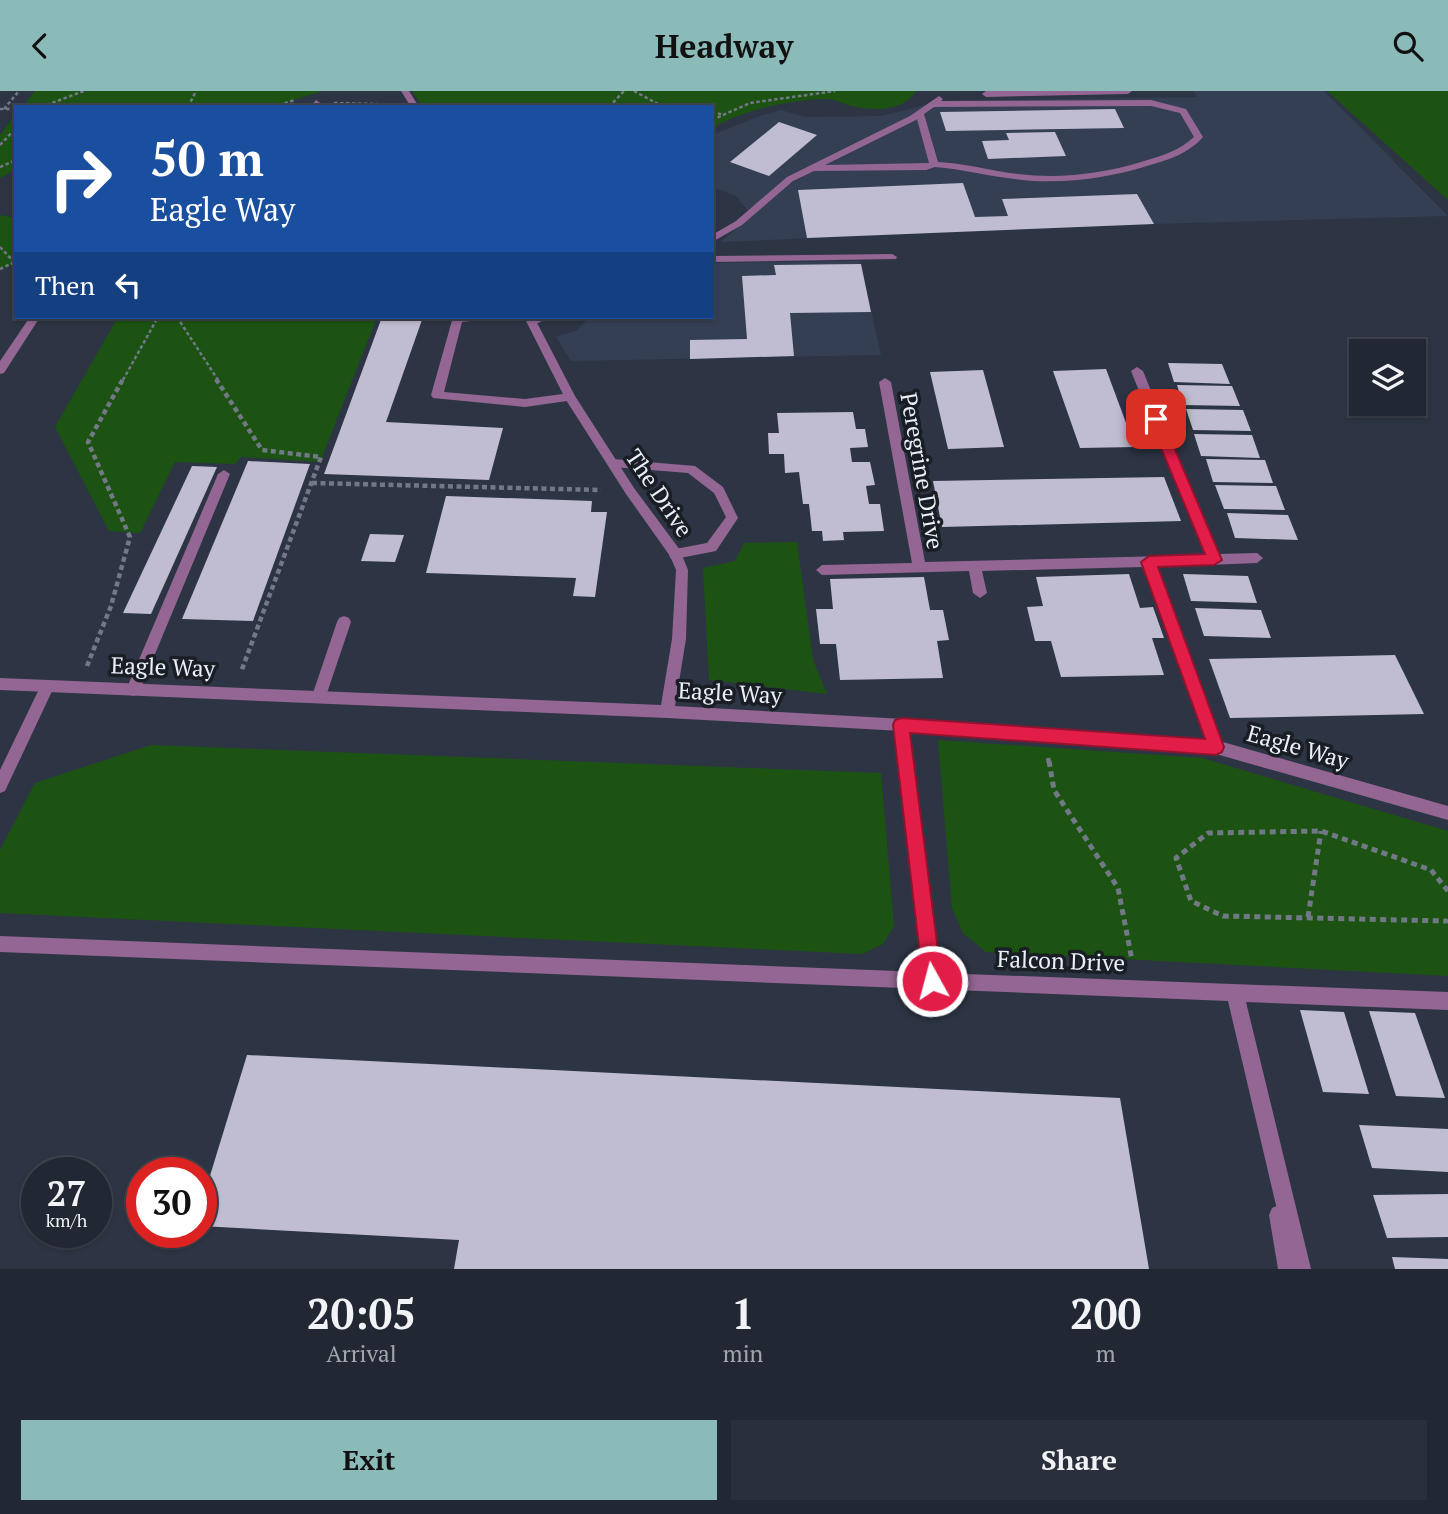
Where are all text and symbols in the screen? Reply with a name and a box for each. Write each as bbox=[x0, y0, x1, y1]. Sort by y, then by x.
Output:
text: Headway bbox=[655, 25, 793, 67]
icon: back bbox=[21, 27, 59, 65]
icon: search bbox=[1389, 27, 1427, 65]
text: 50 m bbox=[150, 125, 264, 190]
icon: right bbox=[35, 133, 126, 224]
text: Eagle Way bbox=[150, 188, 295, 230]
icon: left bbox=[109, 266, 147, 304]
text: Then bbox=[35, 268, 95, 302]
map controls bbox=[1349, 339, 1426, 416]
button: layers bbox=[1349, 339, 1426, 416]
pin bbox=[1126, 389, 1186, 449]
street label: Peregrine Drive bbox=[893, 390, 952, 552]
icon: arrive bbox=[1137, 400, 1175, 438]
street label: The Drive bbox=[619, 443, 700, 543]
street label: Eagle Way bbox=[110, 649, 216, 684]
street label: Eagle Way bbox=[677, 674, 783, 711]
street label: Eagle Way bbox=[1244, 717, 1353, 776]
street label: Falcon Drive bbox=[996, 943, 1126, 978]
position arrow bbox=[895, 944, 969, 1018]
speed limit sign: 30 bbox=[126, 1157, 217, 1248]
text: 27 bbox=[47, 1170, 86, 1216]
text: km/h bbox=[46, 1208, 87, 1232]
text: 20:05 bbox=[307, 1285, 416, 1341]
text: 1 bbox=[731, 1285, 755, 1341]
text: 200 bbox=[1070, 1285, 1141, 1341]
text: Arrival bbox=[326, 1338, 397, 1369]
text: min bbox=[723, 1338, 763, 1369]
text: m bbox=[1096, 1338, 1116, 1369]
button: Exit bbox=[21, 1420, 717, 1500]
button: Share bbox=[731, 1420, 1427, 1500]

